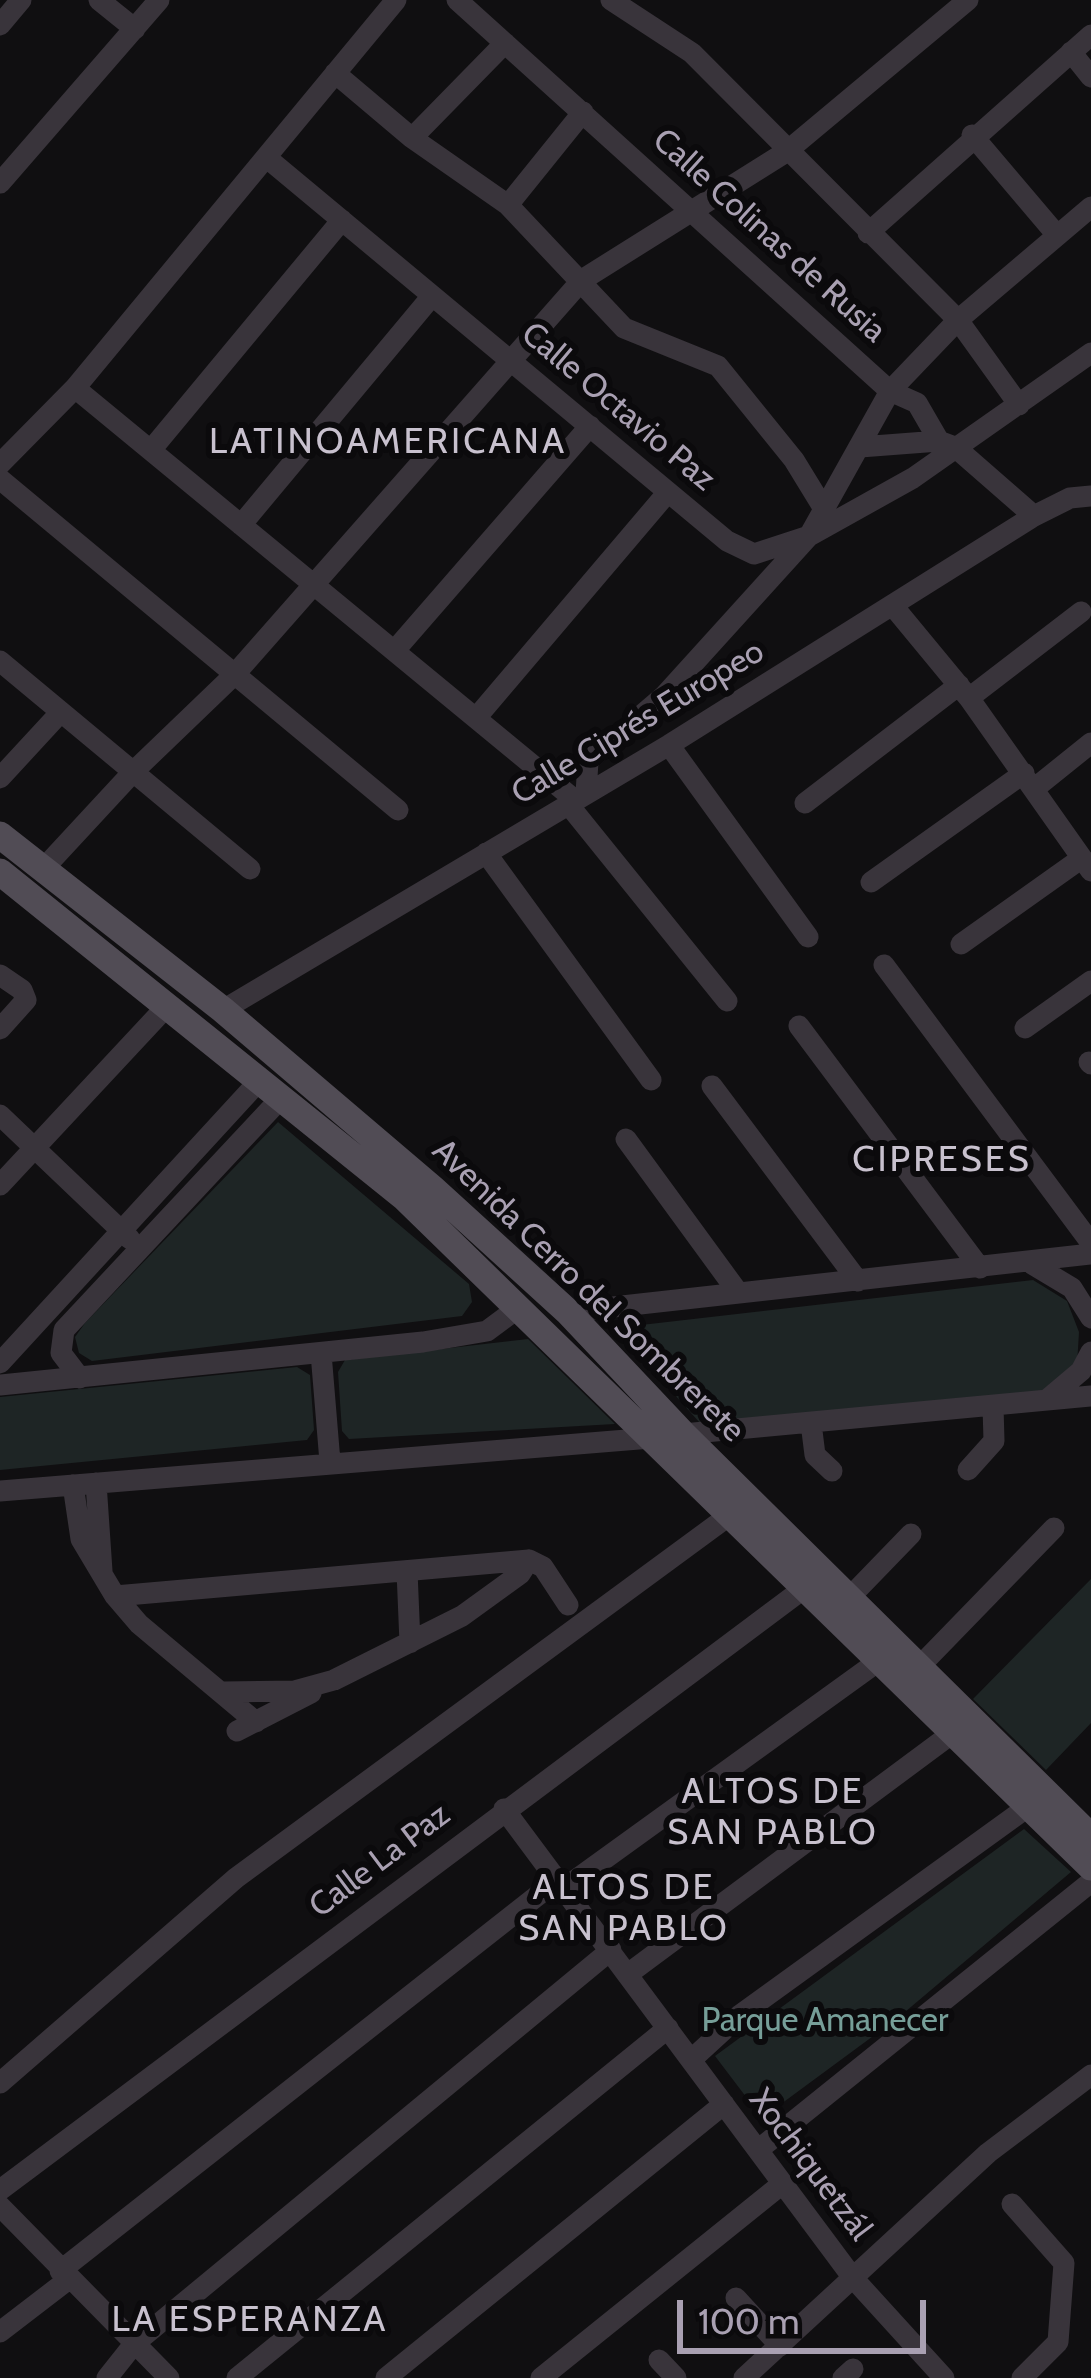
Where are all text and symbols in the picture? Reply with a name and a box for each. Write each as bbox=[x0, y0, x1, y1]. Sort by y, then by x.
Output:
street label: Calle Colinas de Rusia bbox=[644, 121, 894, 351]
street label: Calle Octavio Paz bbox=[513, 314, 723, 500]
district label: LATINOAMERICANA bbox=[209, 420, 567, 464]
street label: Calle Ciprés Europeo bbox=[505, 632, 771, 814]
street label: Avenida Cerro del Sombrerete bbox=[424, 1131, 752, 1451]
district label: CIPRESES bbox=[852, 1138, 1032, 1182]
district label: ALTOS DE SAN PABLO bbox=[667, 1770, 879, 1855]
street label: Calle La Paz bbox=[302, 1795, 458, 1927]
district label: ALTOS DE SAN PABLO bbox=[518, 1866, 730, 1951]
park label: Parque Amanecer bbox=[702, 2001, 948, 2041]
street label: Xochiquetzál bbox=[740, 2081, 880, 2249]
scale bar bbox=[683, 2276, 932, 2350]
district label: LA ESPERANZA bbox=[112, 2298, 388, 2342]
text: 100 m bbox=[698, 2299, 800, 2343]

